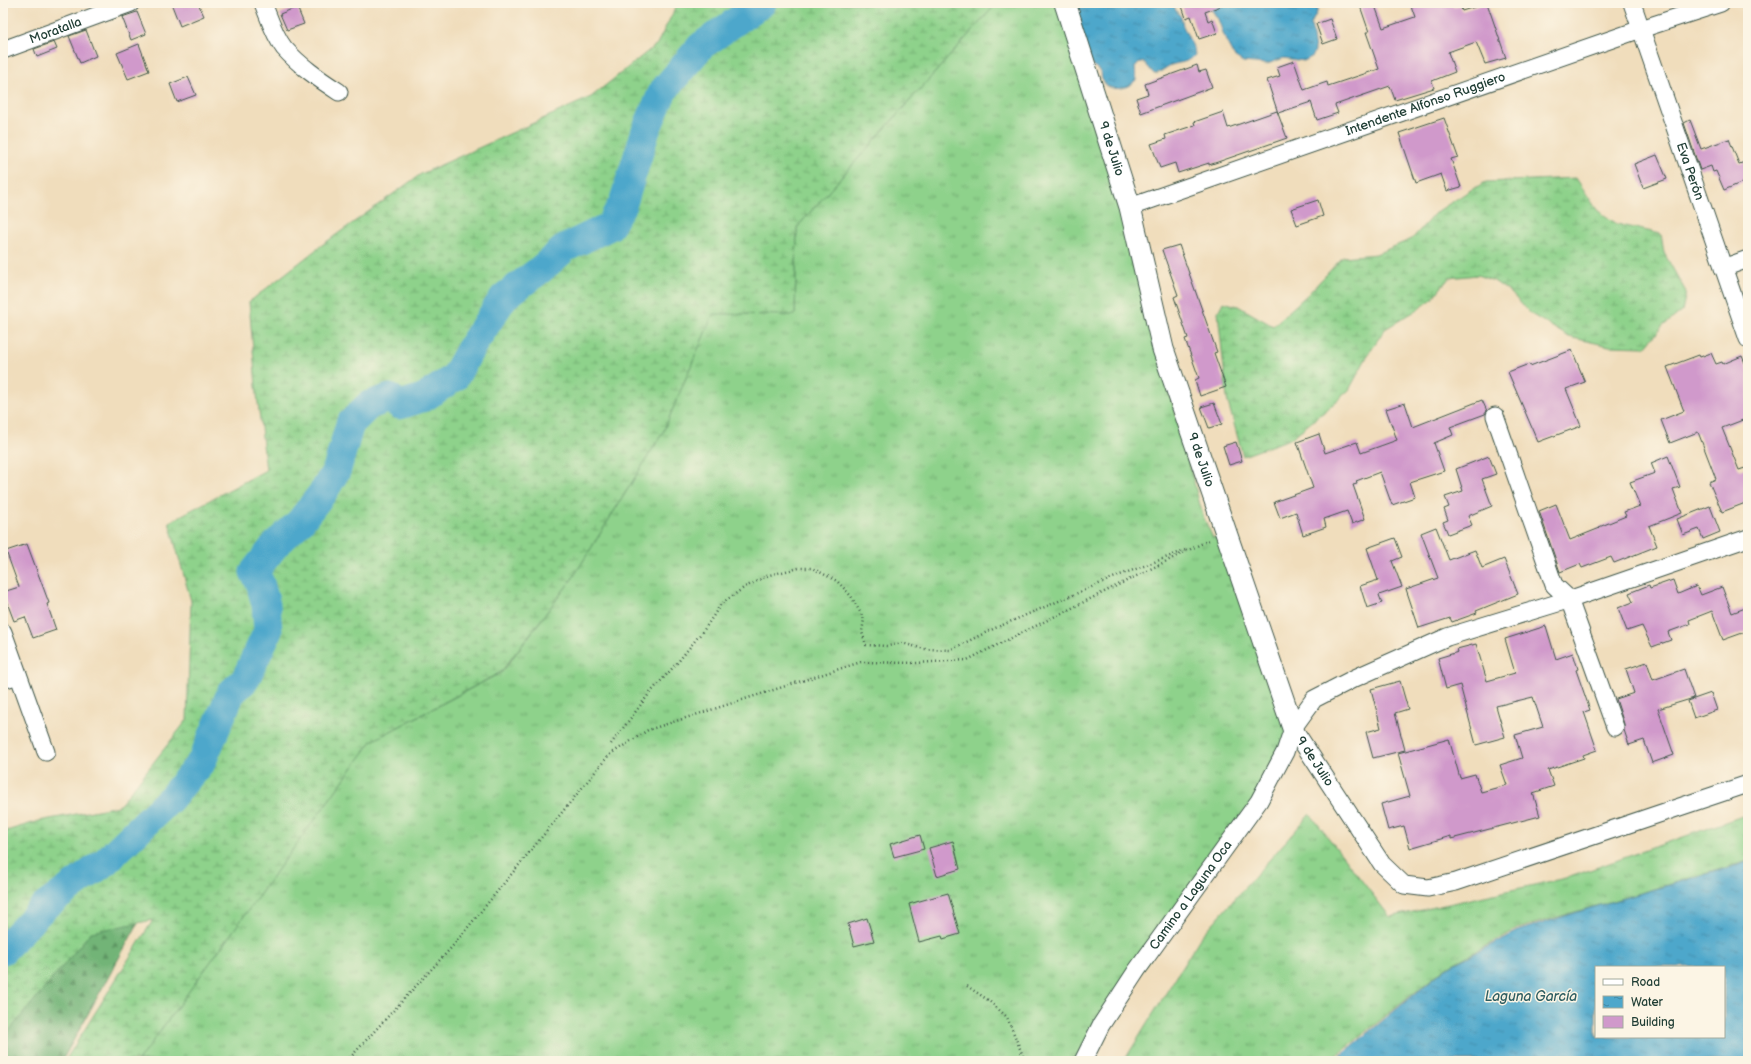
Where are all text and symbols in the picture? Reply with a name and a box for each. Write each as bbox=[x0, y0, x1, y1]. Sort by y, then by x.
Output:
street label: Moratalla bbox=[27, 14, 84, 48]
street label: Intendente Alfonso Ruggiero bbox=[1344, 69, 1508, 139]
street label: 9 de Julio bbox=[1095, 119, 1128, 178]
street label: Eva Perón bbox=[1673, 140, 1707, 202]
street label: 9 de Julio bbox=[1184, 431, 1218, 489]
street label: 9 de Julio bbox=[1293, 733, 1337, 789]
street label: Camino a Laguna Oca bbox=[1146, 838, 1236, 953]
legend bbox=[1595, 966, 1725, 1038]
text: Road bbox=[1631, 975, 1660, 990]
water label: Laguna García bbox=[1485, 988, 1577, 1005]
text: Water bbox=[1631, 995, 1663, 1010]
text: Building bbox=[1631, 1015, 1675, 1030]

